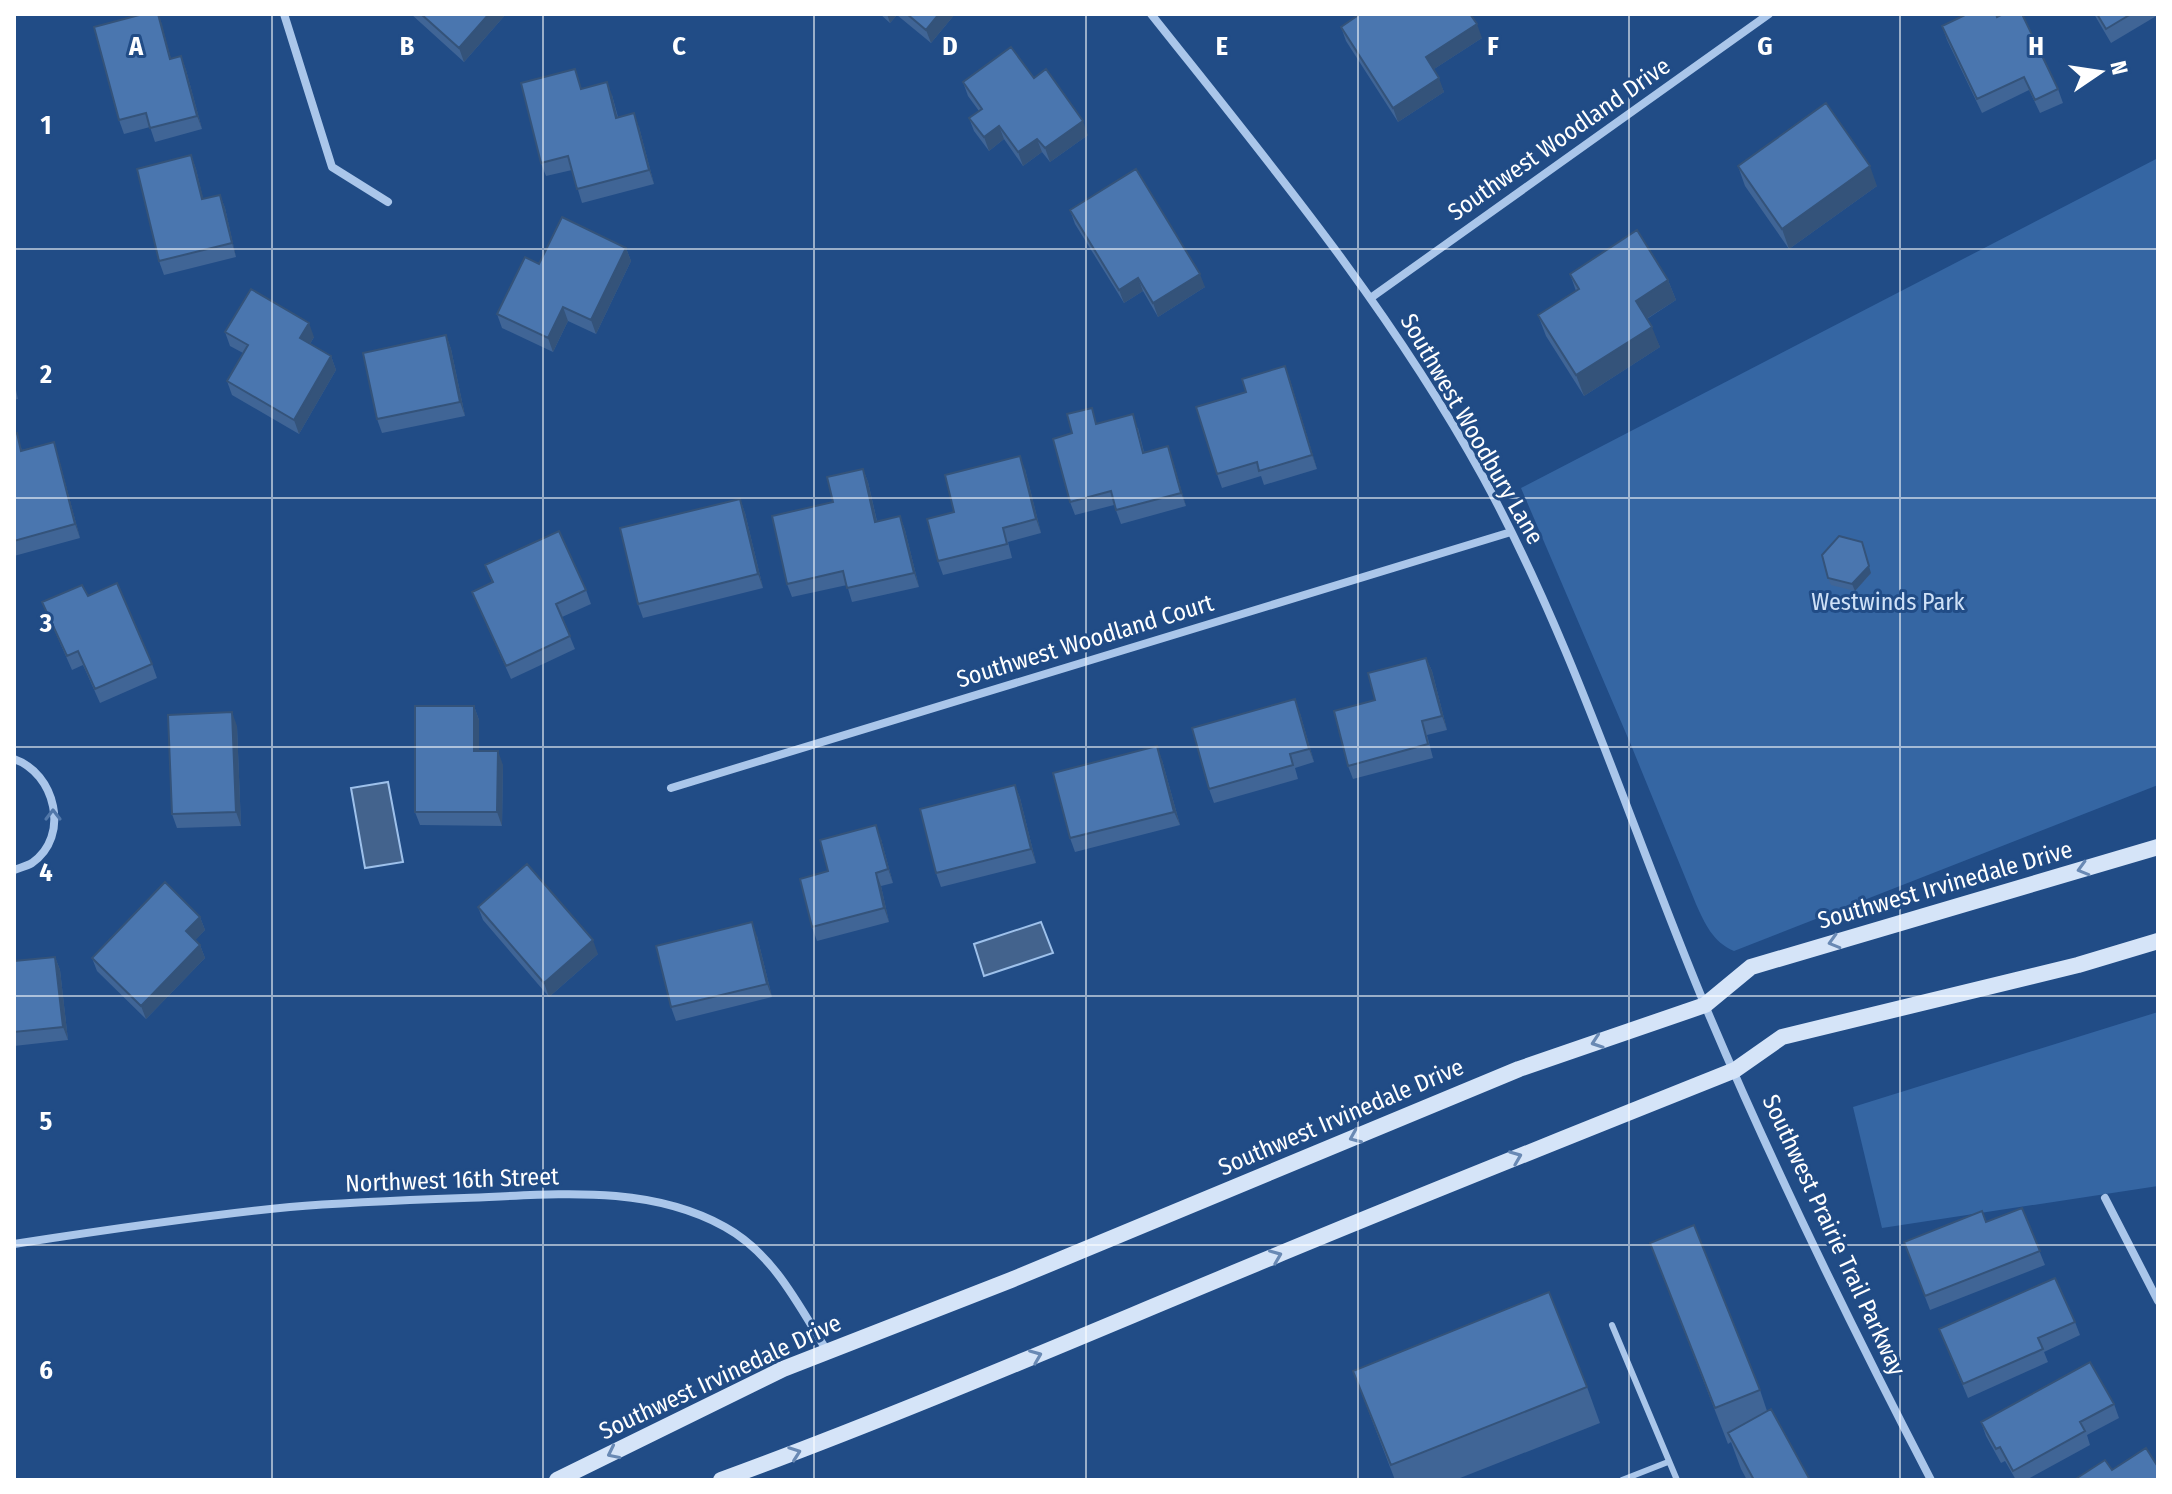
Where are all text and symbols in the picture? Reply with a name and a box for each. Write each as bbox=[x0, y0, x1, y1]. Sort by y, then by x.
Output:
text: A bbox=[128, 31, 144, 62]
text: B bbox=[400, 31, 415, 62]
text: C bbox=[672, 31, 686, 62]
text: D bbox=[942, 31, 958, 62]
text: E bbox=[1216, 31, 1228, 62]
text: F bbox=[1487, 31, 1499, 62]
text: G bbox=[1757, 31, 1773, 62]
text: H bbox=[2028, 31, 2044, 62]
north arrow bbox=[2060, 32, 2140, 112]
street label: Southwest Woodland Drive bbox=[1443, 52, 1675, 226]
text: N bbox=[2104, 58, 2134, 77]
text: 1 bbox=[41, 110, 52, 141]
street label: Southwest Woodbury Lane bbox=[1394, 309, 1550, 549]
text: 2 bbox=[39, 359, 52, 390]
park label: Westwinds Park bbox=[1811, 588, 1966, 616]
street label: Southwest Woodland Court bbox=[953, 589, 1217, 693]
text: 3 bbox=[39, 608, 52, 639]
one-way arrow bbox=[44, 808, 62, 821]
street label: Southwest Irvinedale Drive bbox=[1814, 835, 2076, 935]
text: 4 bbox=[39, 857, 53, 888]
one-way arrow bbox=[2077, 860, 2091, 876]
one-way arrow bbox=[1827, 933, 1841, 949]
one-way arrow bbox=[1591, 1032, 1605, 1049]
street label: Southwest Irvinedale Drive bbox=[1214, 1053, 1468, 1181]
street label: Southwest Prairie Trail Parkway bbox=[1757, 1090, 1912, 1380]
text: 5 bbox=[40, 1106, 53, 1137]
one-way arrow bbox=[1349, 1128, 1363, 1144]
one-way arrow bbox=[1508, 1151, 1522, 1167]
street label: Northwest 16th Street bbox=[345, 1162, 559, 1198]
one-way arrow bbox=[1267, 1249, 1282, 1265]
street label: Southwest Irvinedale Drive bbox=[595, 1309, 845, 1445]
one-way arrow bbox=[1028, 1350, 1042, 1366]
text: 6 bbox=[39, 1355, 53, 1386]
one-way arrow bbox=[607, 1443, 621, 1459]
one-way arrow bbox=[787, 1447, 801, 1463]

